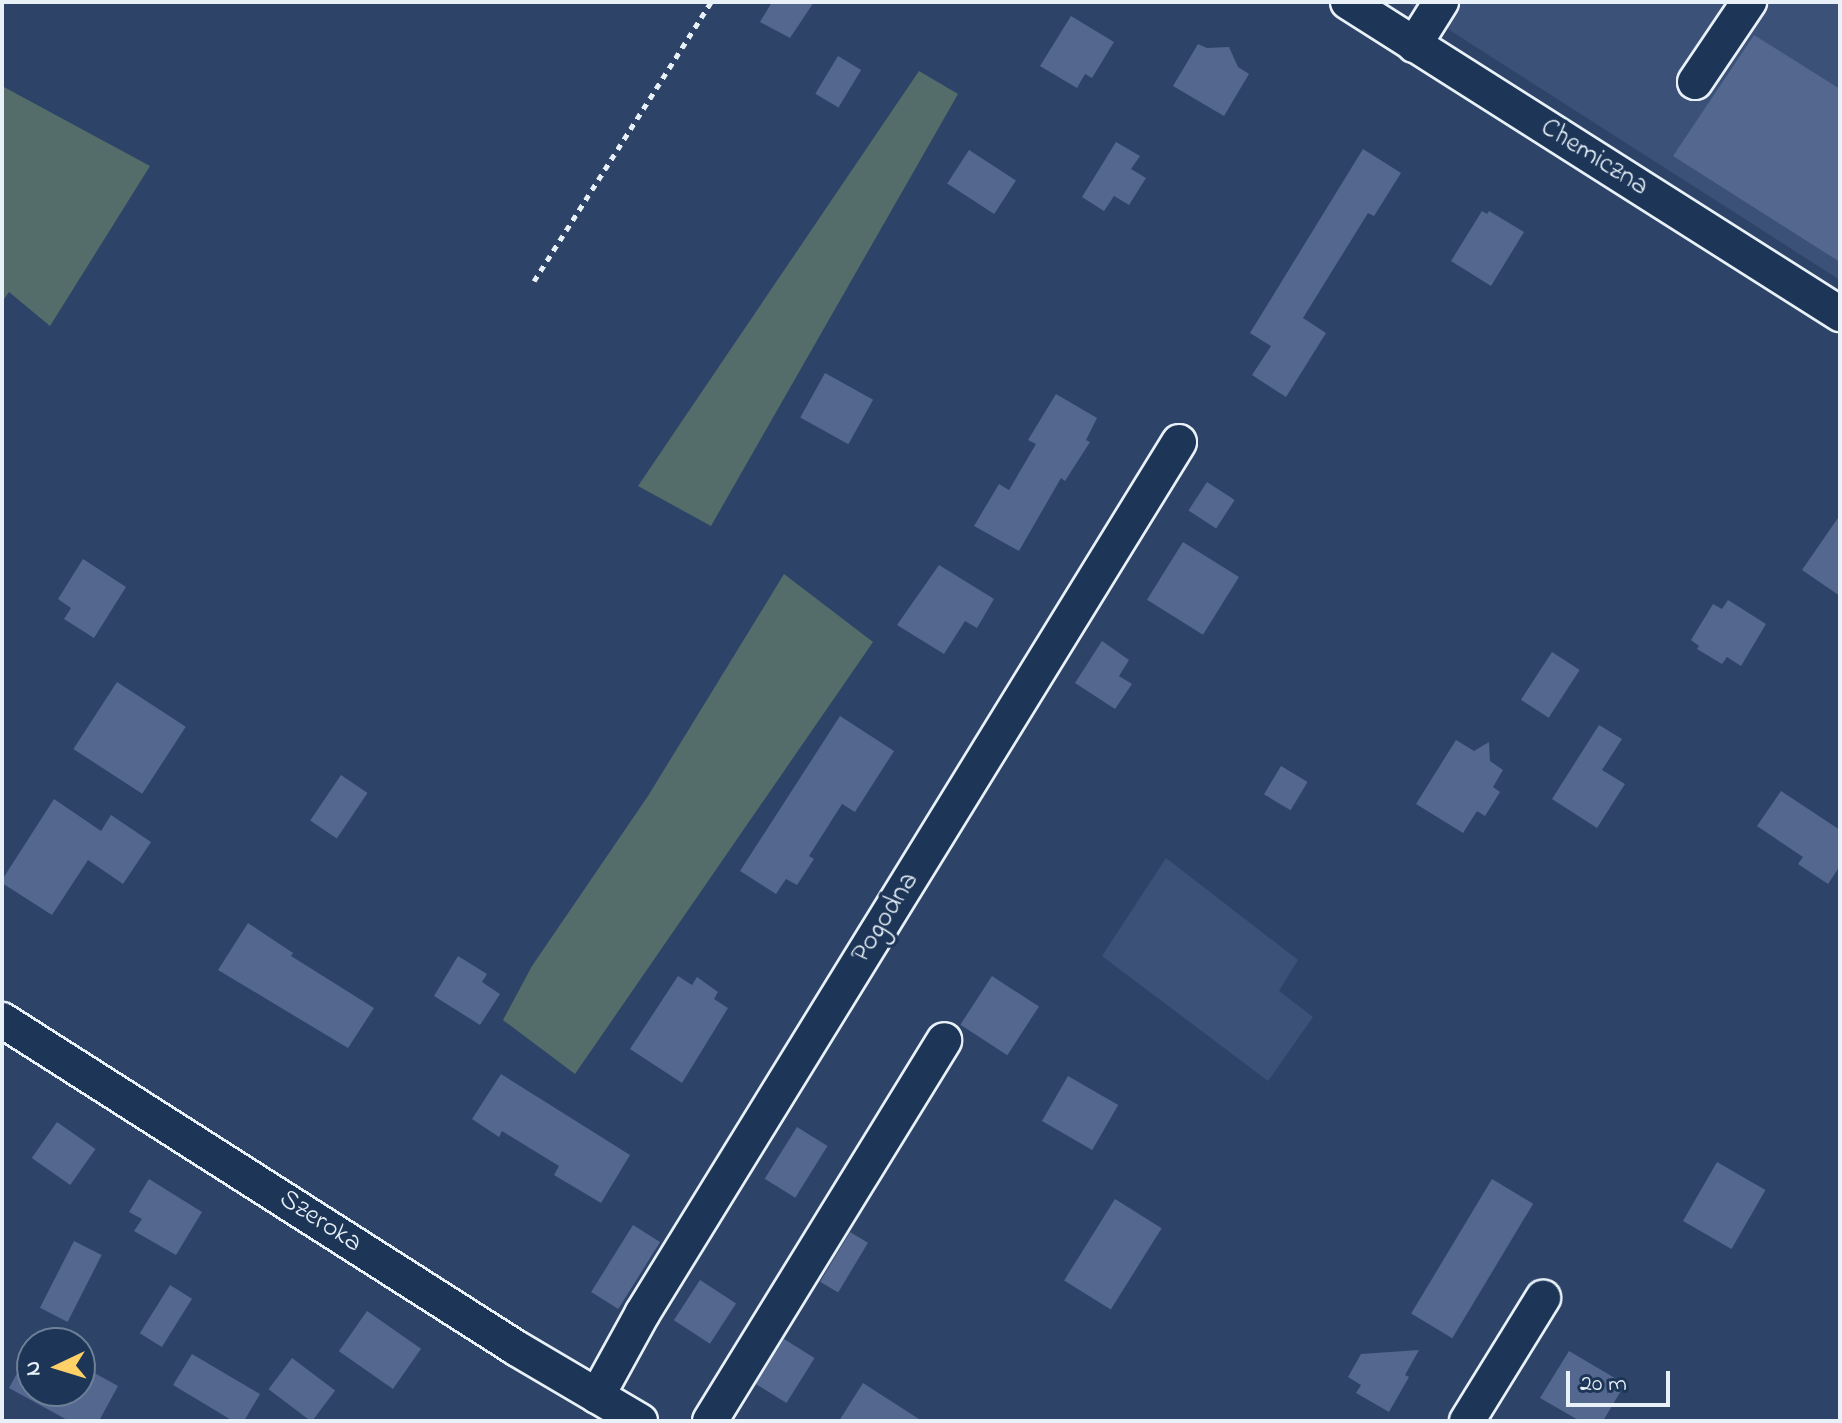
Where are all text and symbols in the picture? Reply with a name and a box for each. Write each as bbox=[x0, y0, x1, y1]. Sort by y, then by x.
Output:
street label: Chemiczna bbox=[1534, 112, 1654, 204]
street label: Pogodna bbox=[845, 866, 927, 970]
street label: Szeroka bbox=[272, 1183, 368, 1261]
north arrow bbox=[16, 1327, 96, 1407]
scale bar bbox=[1570, 1355, 1674, 1405]
text: N bbox=[18, 1360, 51, 1377]
text: 20 m bbox=[1580, 1367, 1627, 1402]

